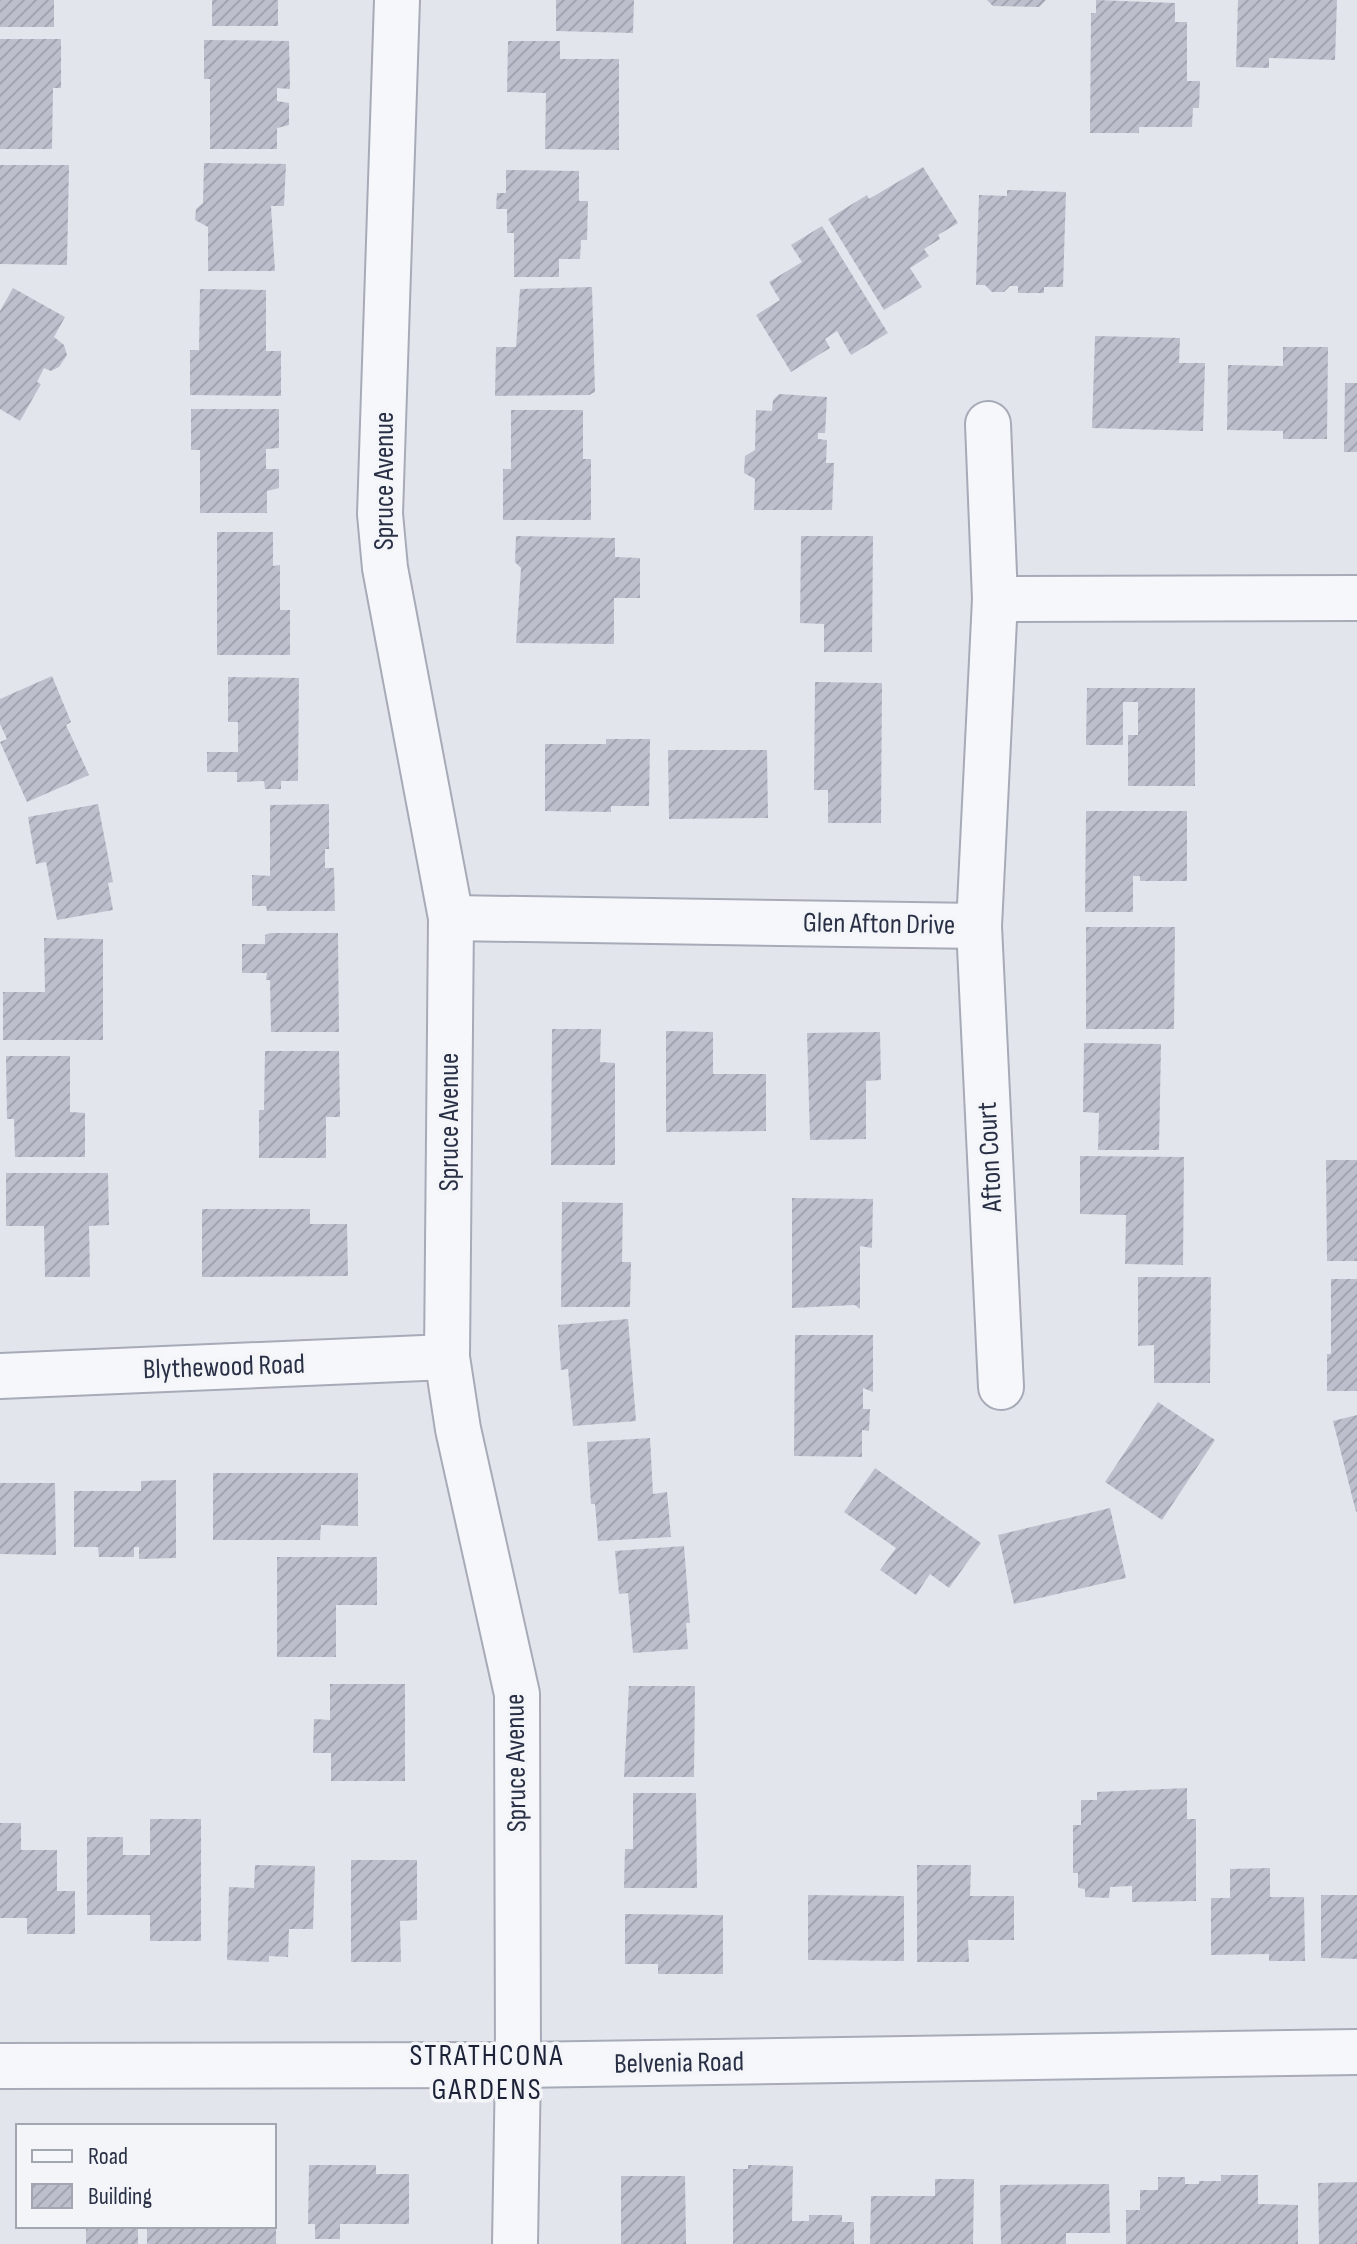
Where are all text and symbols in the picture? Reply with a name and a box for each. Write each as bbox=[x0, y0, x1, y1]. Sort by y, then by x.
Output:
street label: Spruce Avenue bbox=[368, 412, 401, 550]
street label: Glen Afton Drive bbox=[803, 906, 955, 942]
street label: Spruce Avenue bbox=[433, 1053, 466, 1191]
street label: Afton Court bbox=[971, 1101, 1009, 1214]
street label: Blythewood Road bbox=[142, 1348, 306, 1386]
street label: Spruce Avenue bbox=[498, 1693, 534, 1833]
district label: STRATHCONA GARDENS bbox=[410, 2038, 564, 2108]
street label: Belvenia Road bbox=[614, 2045, 744, 2081]
legend bbox=[16, 2124, 276, 2228]
text: Road bbox=[88, 2142, 128, 2171]
text: Building bbox=[88, 2182, 152, 2211]

